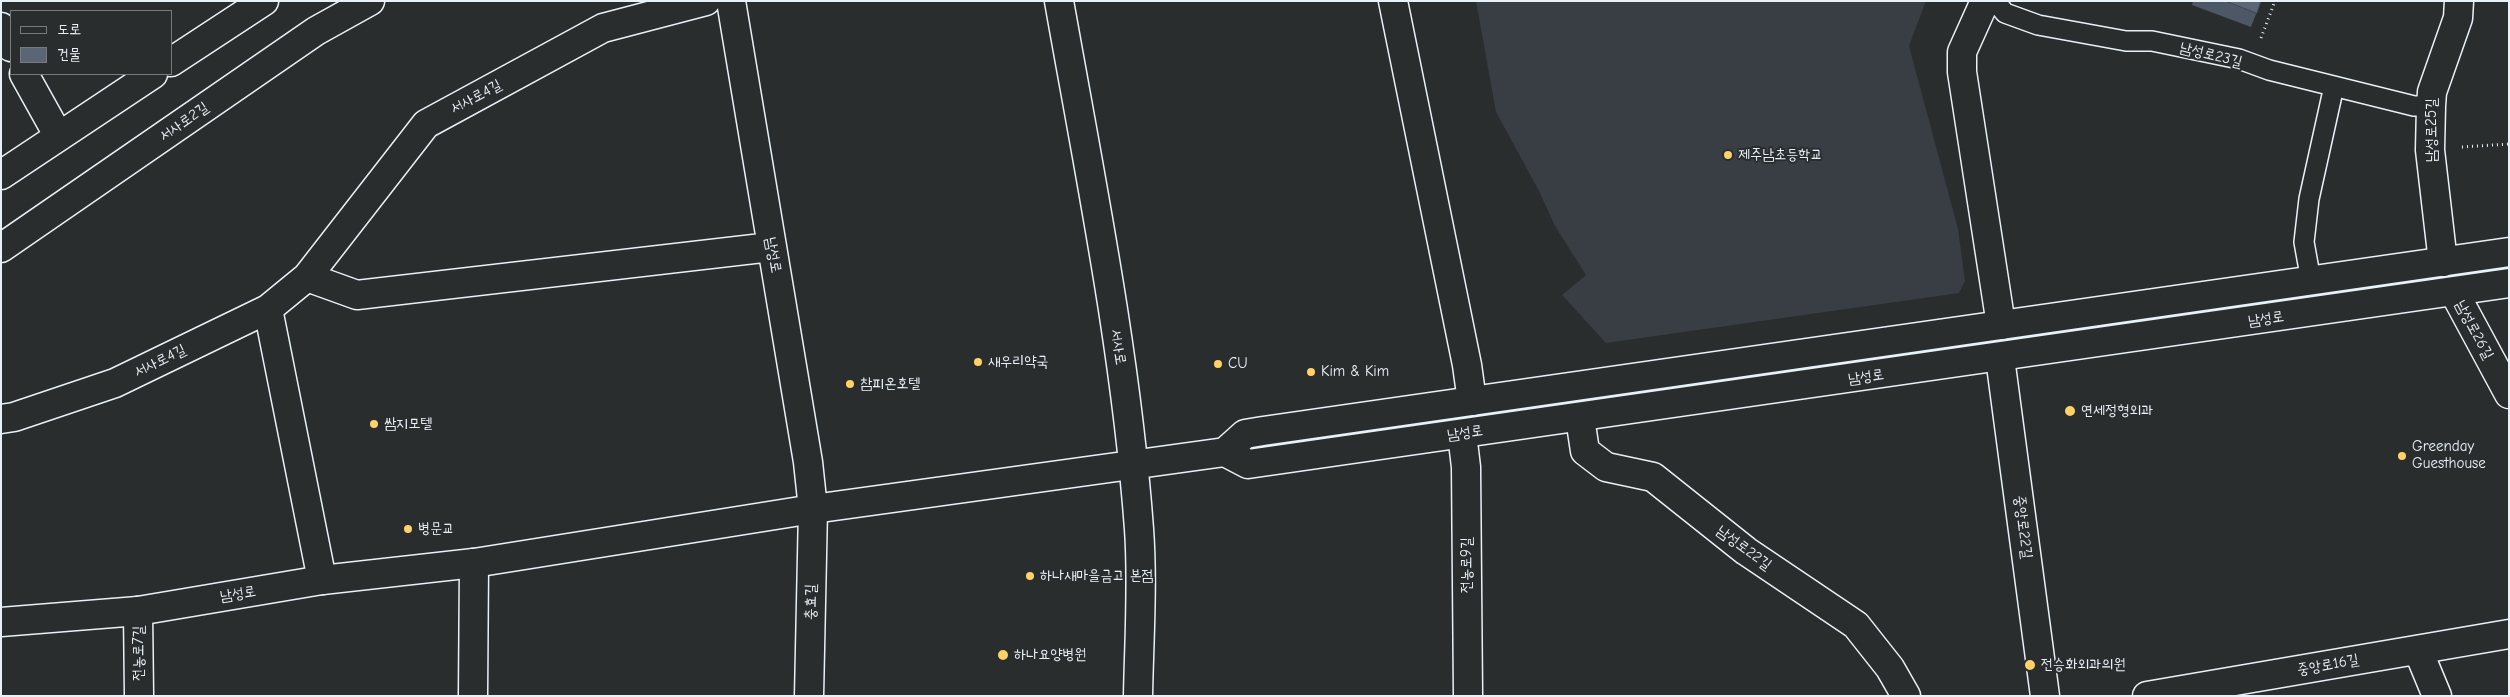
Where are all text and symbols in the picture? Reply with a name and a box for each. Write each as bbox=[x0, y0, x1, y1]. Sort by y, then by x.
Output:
legend bbox=[10, 10, 172, 75]
text: 도로 bbox=[57, 20, 81, 38]
street label: 남성로23길 bbox=[2178, 39, 2244, 71]
text: 건물 bbox=[57, 45, 81, 63]
street label: 서사로4길 bbox=[447, 76, 505, 118]
street label: 남성로25길 bbox=[2423, 98, 2441, 162]
street label: 서사로2길 bbox=[156, 99, 212, 145]
place label: 제주남초등학교 bbox=[1738, 146, 1822, 164]
marker: 제주남초등학교 bbox=[1722, 149, 1734, 161]
street label: 남성로 bbox=[761, 236, 785, 274]
street label: 남성로26길 bbox=[2451, 297, 2497, 363]
street label: 남성로 bbox=[2247, 308, 2285, 330]
street label: 서사로 bbox=[1106, 328, 1130, 366]
street label: 서사로4길 bbox=[131, 341, 189, 381]
place label: 새우리약국 bbox=[988, 353, 1048, 371]
place label: CU bbox=[1228, 355, 1248, 373]
marker: 새우리약국 bbox=[972, 356, 984, 368]
marker: CU bbox=[1212, 358, 1224, 370]
place label: Kim & Kim bbox=[1321, 363, 1389, 381]
marker: Kim & Kim bbox=[1305, 366, 1317, 378]
street label: 남성로 bbox=[1847, 366, 1885, 388]
place label: 참피온호텔 bbox=[860, 375, 920, 393]
marker: 참피온호텔 bbox=[844, 378, 856, 390]
place label: 연세정형외과 bbox=[2081, 402, 2153, 420]
marker: 연세정형외과 bbox=[2063, 404, 2077, 418]
place label: 쌈지모텔 bbox=[384, 415, 432, 433]
marker: 쌈지모텔 bbox=[368, 418, 380, 430]
street label: 남성로 bbox=[1446, 422, 1484, 444]
place label: Greenday Guesthouse bbox=[2412, 438, 2486, 473]
marker: Greenday Guesthouse bbox=[2396, 450, 2408, 462]
street label: 중앙로22길 bbox=[2010, 494, 2036, 560]
place label: 병문교 bbox=[418, 520, 454, 538]
street label: 남성로22길 bbox=[1713, 522, 1775, 574]
marker: 병문교 bbox=[402, 523, 414, 535]
street label: 전농로9길 bbox=[1458, 537, 1476, 593]
place label: 하나새마을금고 본점 bbox=[1040, 567, 1154, 585]
marker: 하나새마을금고 본점 bbox=[1024, 570, 1036, 582]
street label: 남성로 bbox=[219, 582, 257, 606]
street label: 충효길 bbox=[802, 584, 820, 620]
street label: 전농로7길 bbox=[130, 625, 148, 681]
place label: 하나요양병원 bbox=[1014, 646, 1086, 664]
marker: 하나요양병원 bbox=[996, 648, 1010, 662]
street label: 중앙로16길 bbox=[2296, 651, 2360, 679]
place label: 전승화외과의원 bbox=[2041, 656, 2125, 674]
marker: 전승화외과의원 bbox=[2023, 658, 2037, 672]

